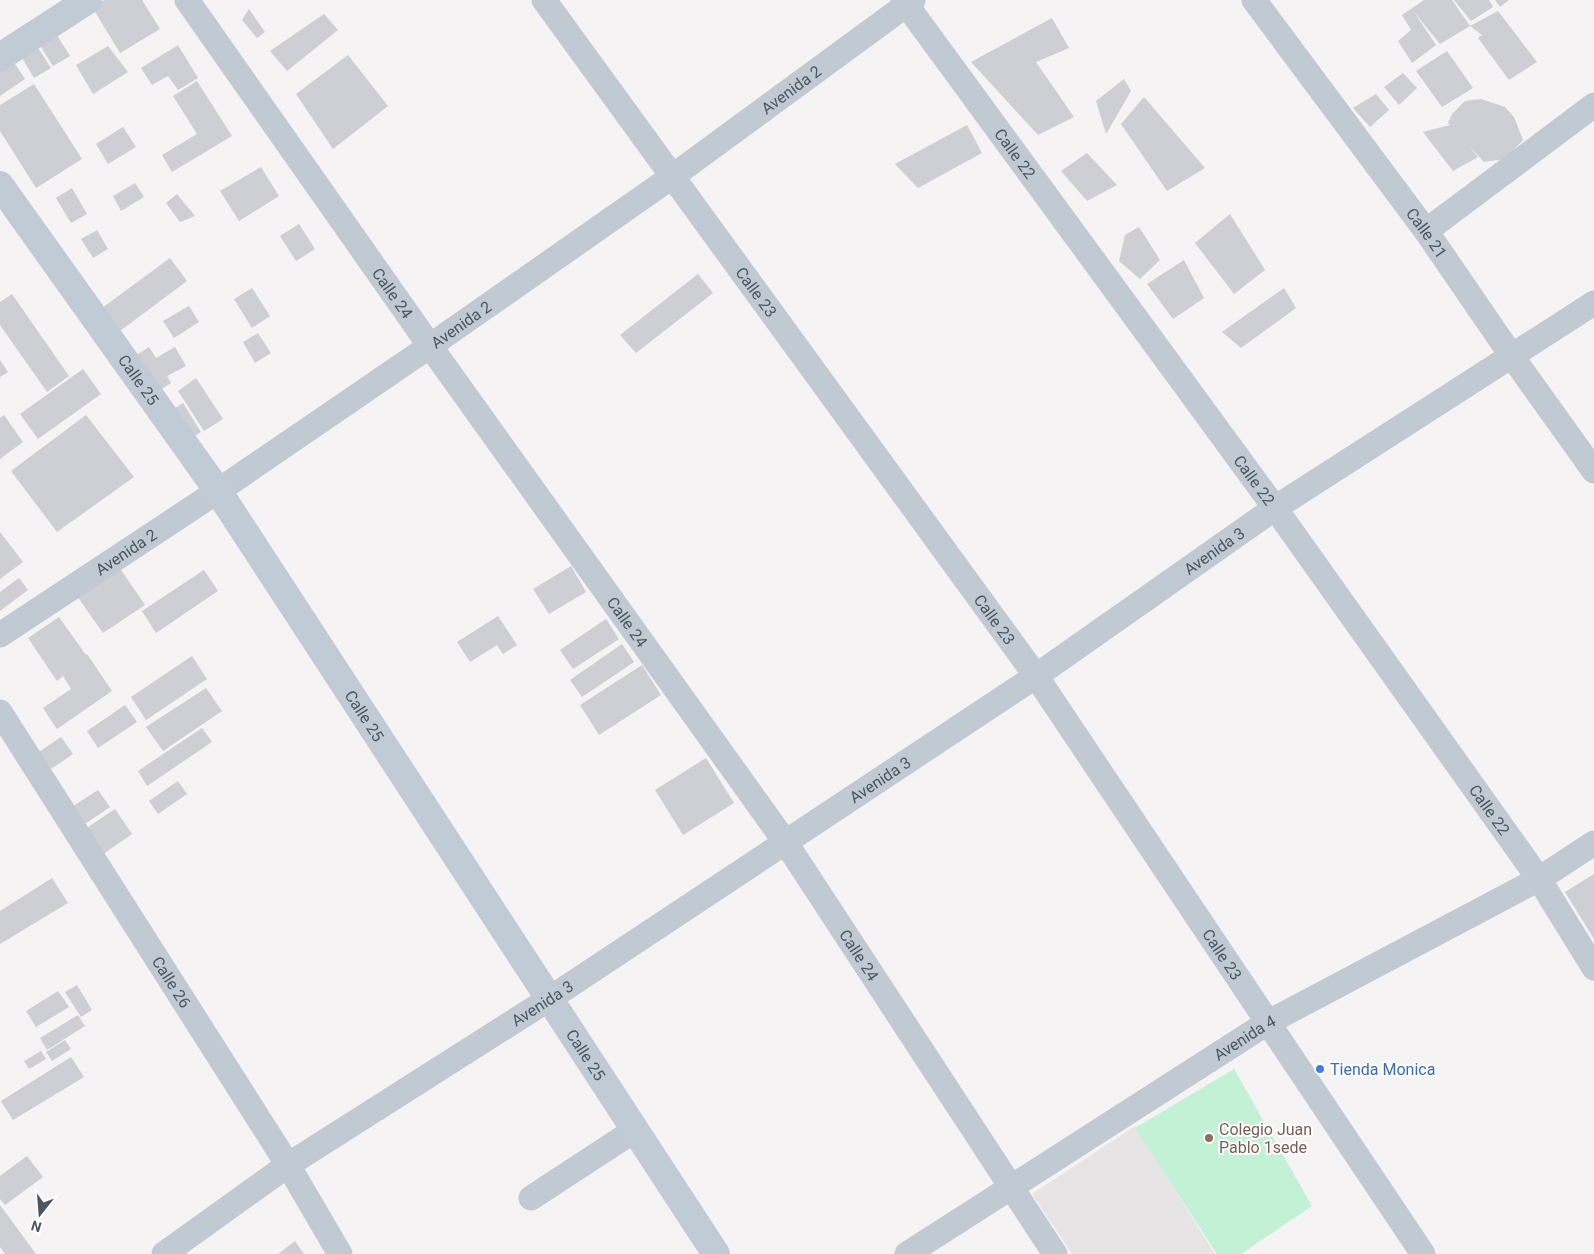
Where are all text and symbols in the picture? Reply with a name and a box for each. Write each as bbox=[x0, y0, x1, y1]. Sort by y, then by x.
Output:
street label: Avenida 2 bbox=[757, 61, 825, 118]
street label: Calle 22 bbox=[991, 125, 1040, 182]
street label: Calle 21 bbox=[1402, 204, 1451, 262]
street label: Calle 23 bbox=[732, 263, 781, 321]
street label: Calle 24 bbox=[368, 264, 417, 322]
street label: Avenida 2 bbox=[427, 297, 495, 352]
street label: Calle 25 bbox=[114, 351, 163, 409]
street label: Calle 22 bbox=[1230, 451, 1279, 509]
street label: Avenida 3 bbox=[1180, 523, 1248, 579]
street label: Avenida 2 bbox=[92, 525, 160, 579]
street label: Calle 23 bbox=[970, 591, 1019, 648]
street label: Calle 24 bbox=[603, 593, 652, 651]
street label: Calle 25 bbox=[341, 686, 388, 745]
street label: Avenida 3 bbox=[846, 752, 914, 807]
street label: Calle 22 bbox=[1465, 781, 1514, 839]
street label: Calle 23 bbox=[1198, 925, 1246, 983]
street label: Calle 24 bbox=[836, 926, 883, 984]
street label: Calle 26 bbox=[148, 953, 195, 1011]
street label: Avenida 3 bbox=[508, 976, 577, 1030]
street label: Avenida 4 bbox=[1210, 1011, 1279, 1064]
street label: Calle 25 bbox=[562, 1026, 610, 1084]
place label: Tienda Monica bbox=[1330, 1060, 1435, 1079]
marker: Tienda Monica bbox=[1314, 1063, 1326, 1075]
place label: Colegio Juan Pablo 1sede bbox=[1219, 1120, 1312, 1157]
marker: Colegio Juan Pablo 1sede bbox=[1203, 1132, 1215, 1144]
north arrow bbox=[15, 1189, 65, 1239]
text: N bbox=[29, 1217, 43, 1236]

